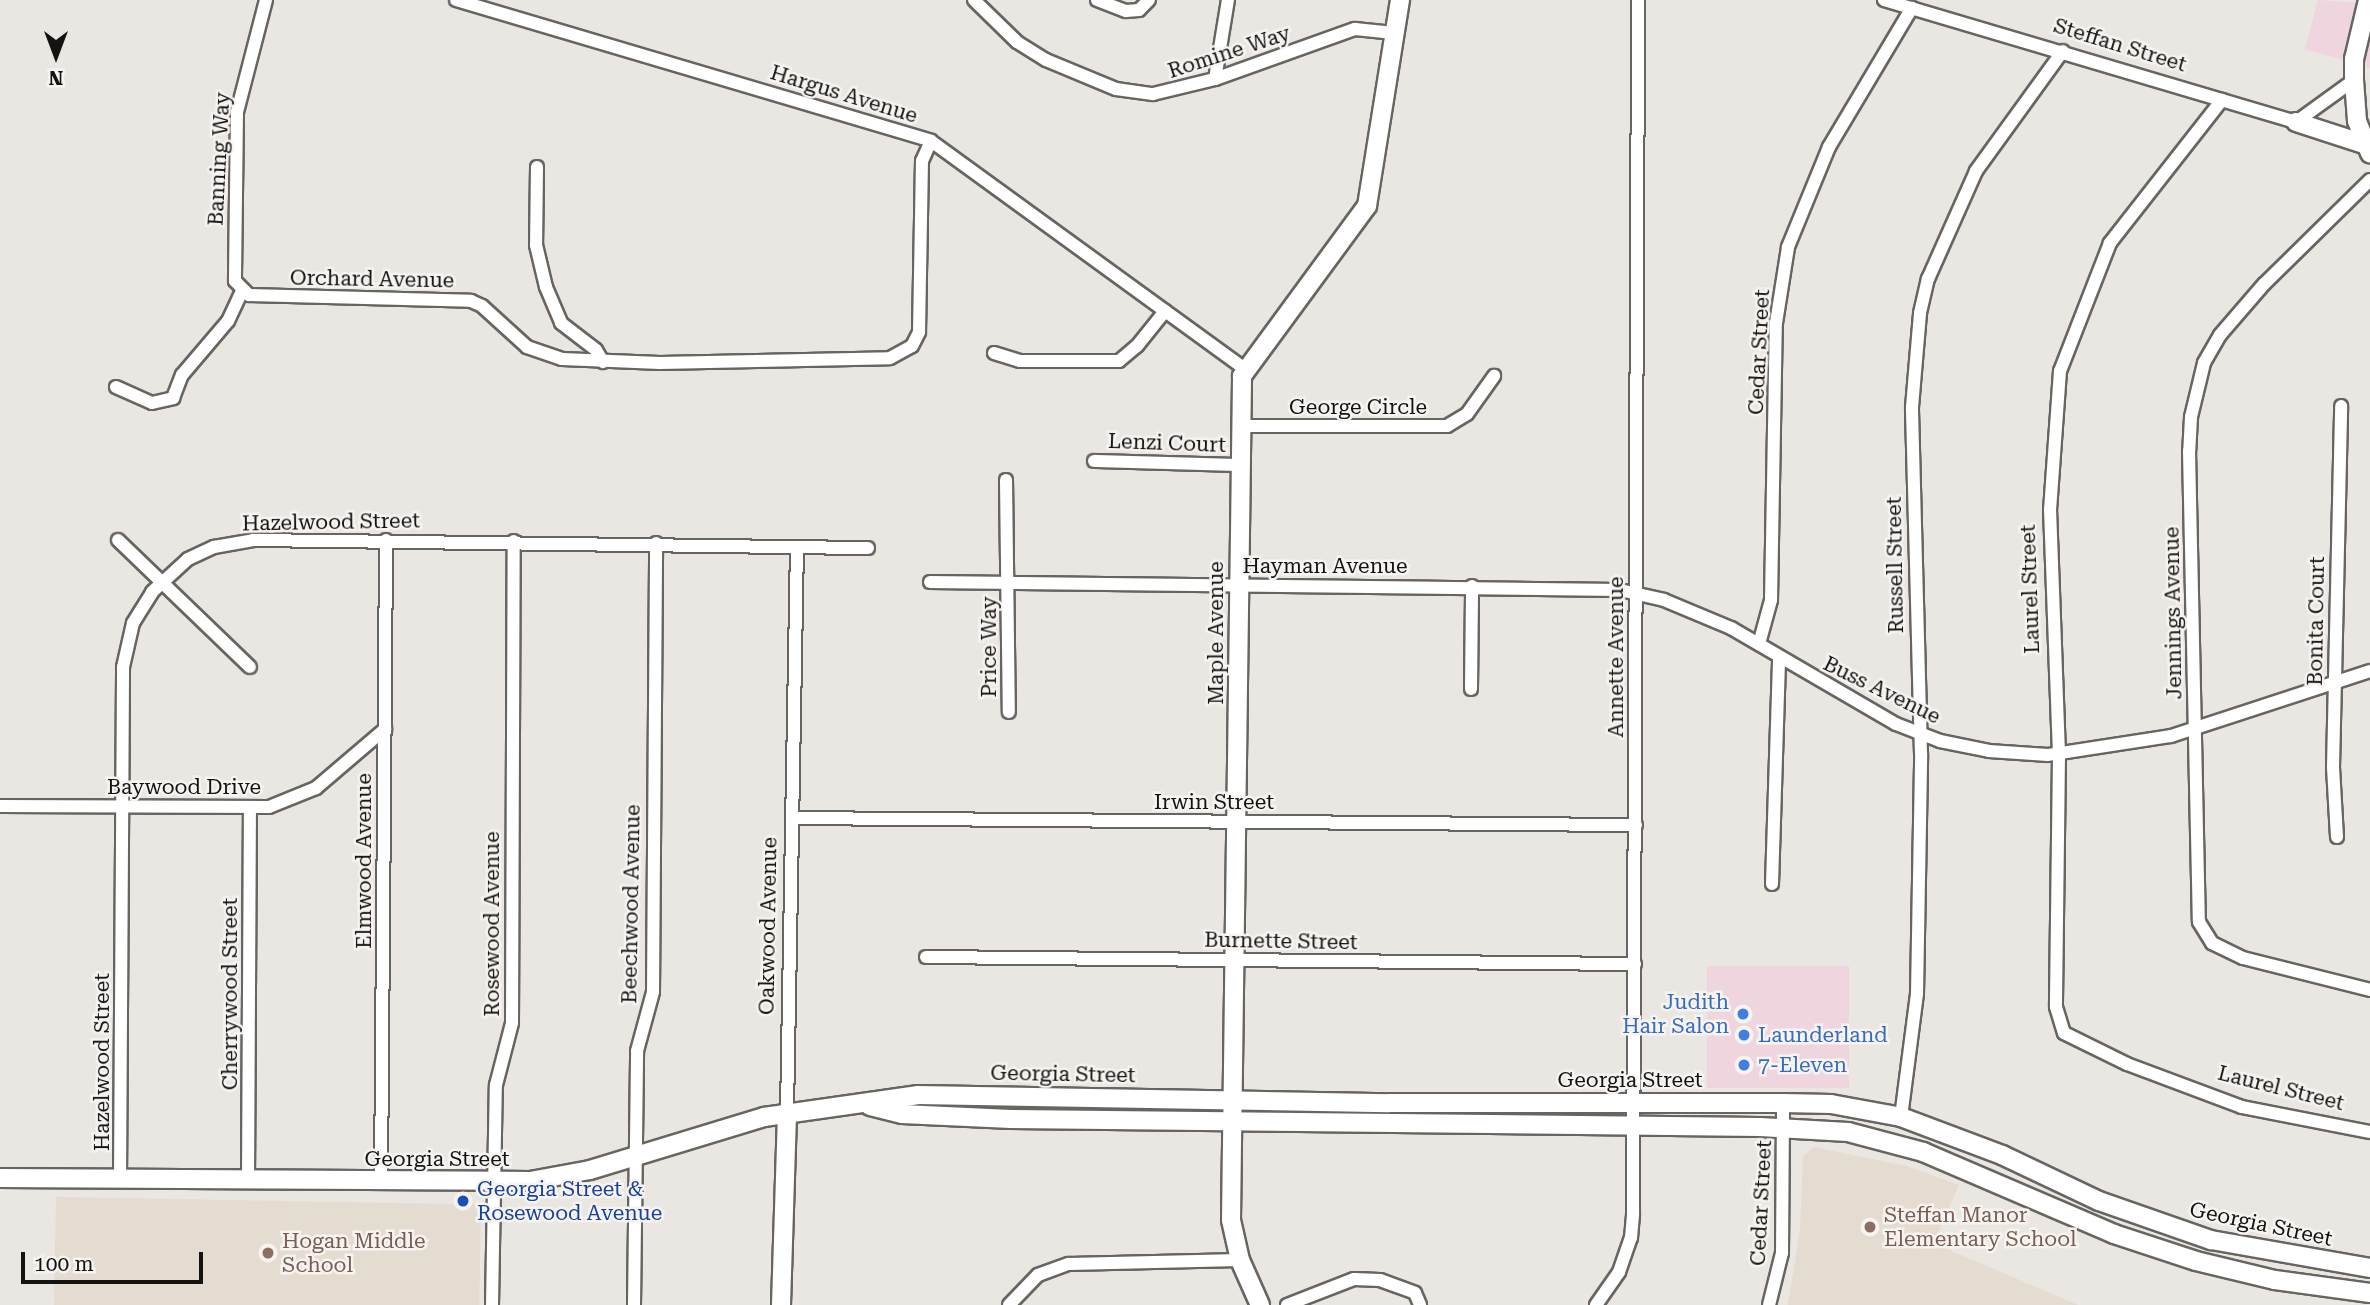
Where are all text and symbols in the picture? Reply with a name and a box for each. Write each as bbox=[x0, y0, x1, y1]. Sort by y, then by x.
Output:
street label: Steffan Street bbox=[2051, 13, 2189, 77]
street label: Romine Way bbox=[1165, 20, 1293, 84]
north arrow bbox=[21, 21, 91, 91]
street label: Hargus Avenue bbox=[767, 60, 921, 128]
text: N bbox=[49, 66, 63, 89]
street label: Banning Way bbox=[203, 92, 235, 226]
street label: Orchard Avenue bbox=[290, 265, 454, 293]
street label: Cedar Street bbox=[1743, 289, 1775, 415]
street label: George Circle bbox=[1289, 394, 1427, 420]
street label: Lenzi Court bbox=[1108, 428, 1226, 458]
street label: Russell Street bbox=[1881, 496, 1909, 634]
street label: Hazelwood Street bbox=[242, 508, 420, 536]
street label: Laurel Street bbox=[2015, 524, 2045, 654]
street label: Jennings Avenue bbox=[2159, 526, 2187, 700]
street label: Hayman Avenue bbox=[1242, 553, 1408, 579]
street label: Bonita Court bbox=[2302, 556, 2330, 686]
street label: Maple Avenue bbox=[1203, 561, 1229, 705]
street label: Annette Avenue bbox=[1603, 576, 1629, 738]
street label: Price Way bbox=[976, 596, 1002, 698]
street label: Buss Avenue bbox=[1819, 651, 1945, 729]
street label: Elmwood Avenue bbox=[351, 773, 377, 949]
street label: Baywood Drive bbox=[107, 774, 261, 800]
street label: Irwin Street bbox=[1154, 789, 1274, 815]
street label: Beechwood Avenue bbox=[617, 804, 645, 1004]
street label: Rosewood Avenue bbox=[479, 831, 505, 1017]
street label: Oakwood Avenue bbox=[754, 837, 782, 1015]
street label: Cherrywood Street bbox=[217, 898, 243, 1090]
street label: Burnette Street bbox=[1204, 927, 1358, 955]
street label: Hazelwood Street bbox=[89, 973, 115, 1151]
place label: Judith Hair Salon bbox=[1622, 989, 1729, 1039]
marker: Judith Hair Salon bbox=[1735, 1006, 1751, 1022]
place label: Launderland bbox=[1758, 1022, 1888, 1048]
marker: Launderland bbox=[1736, 1027, 1752, 1043]
place label: 7-Eleven bbox=[1758, 1052, 1847, 1078]
marker: 7-Eleven bbox=[1736, 1057, 1752, 1073]
street label: Georgia Street bbox=[990, 1060, 1136, 1088]
street label: Laurel Street bbox=[2215, 1060, 2347, 1116]
street label: Georgia Street bbox=[1557, 1067, 1703, 1093]
street label: Cedar Street bbox=[1745, 1140, 1777, 1266]
street label: Georgia Street bbox=[364, 1146, 510, 1172]
place label: Georgia Street & Rosewood Avenue bbox=[477, 1176, 662, 1226]
marker: Georgia Street & Rosewood Avenue bbox=[455, 1193, 471, 1209]
street label: Georgia Street bbox=[2187, 1197, 2335, 1251]
place label: Steffan Manor Elementary School bbox=[1884, 1202, 2077, 1252]
marker: Steffan Manor Elementary School bbox=[1862, 1219, 1878, 1235]
place label: Hogan Middle School bbox=[282, 1228, 426, 1278]
scale bar bbox=[24, 1238, 206, 1282]
marker: Hogan Middle School bbox=[260, 1245, 276, 1261]
text: 100 m bbox=[34, 1252, 94, 1276]

